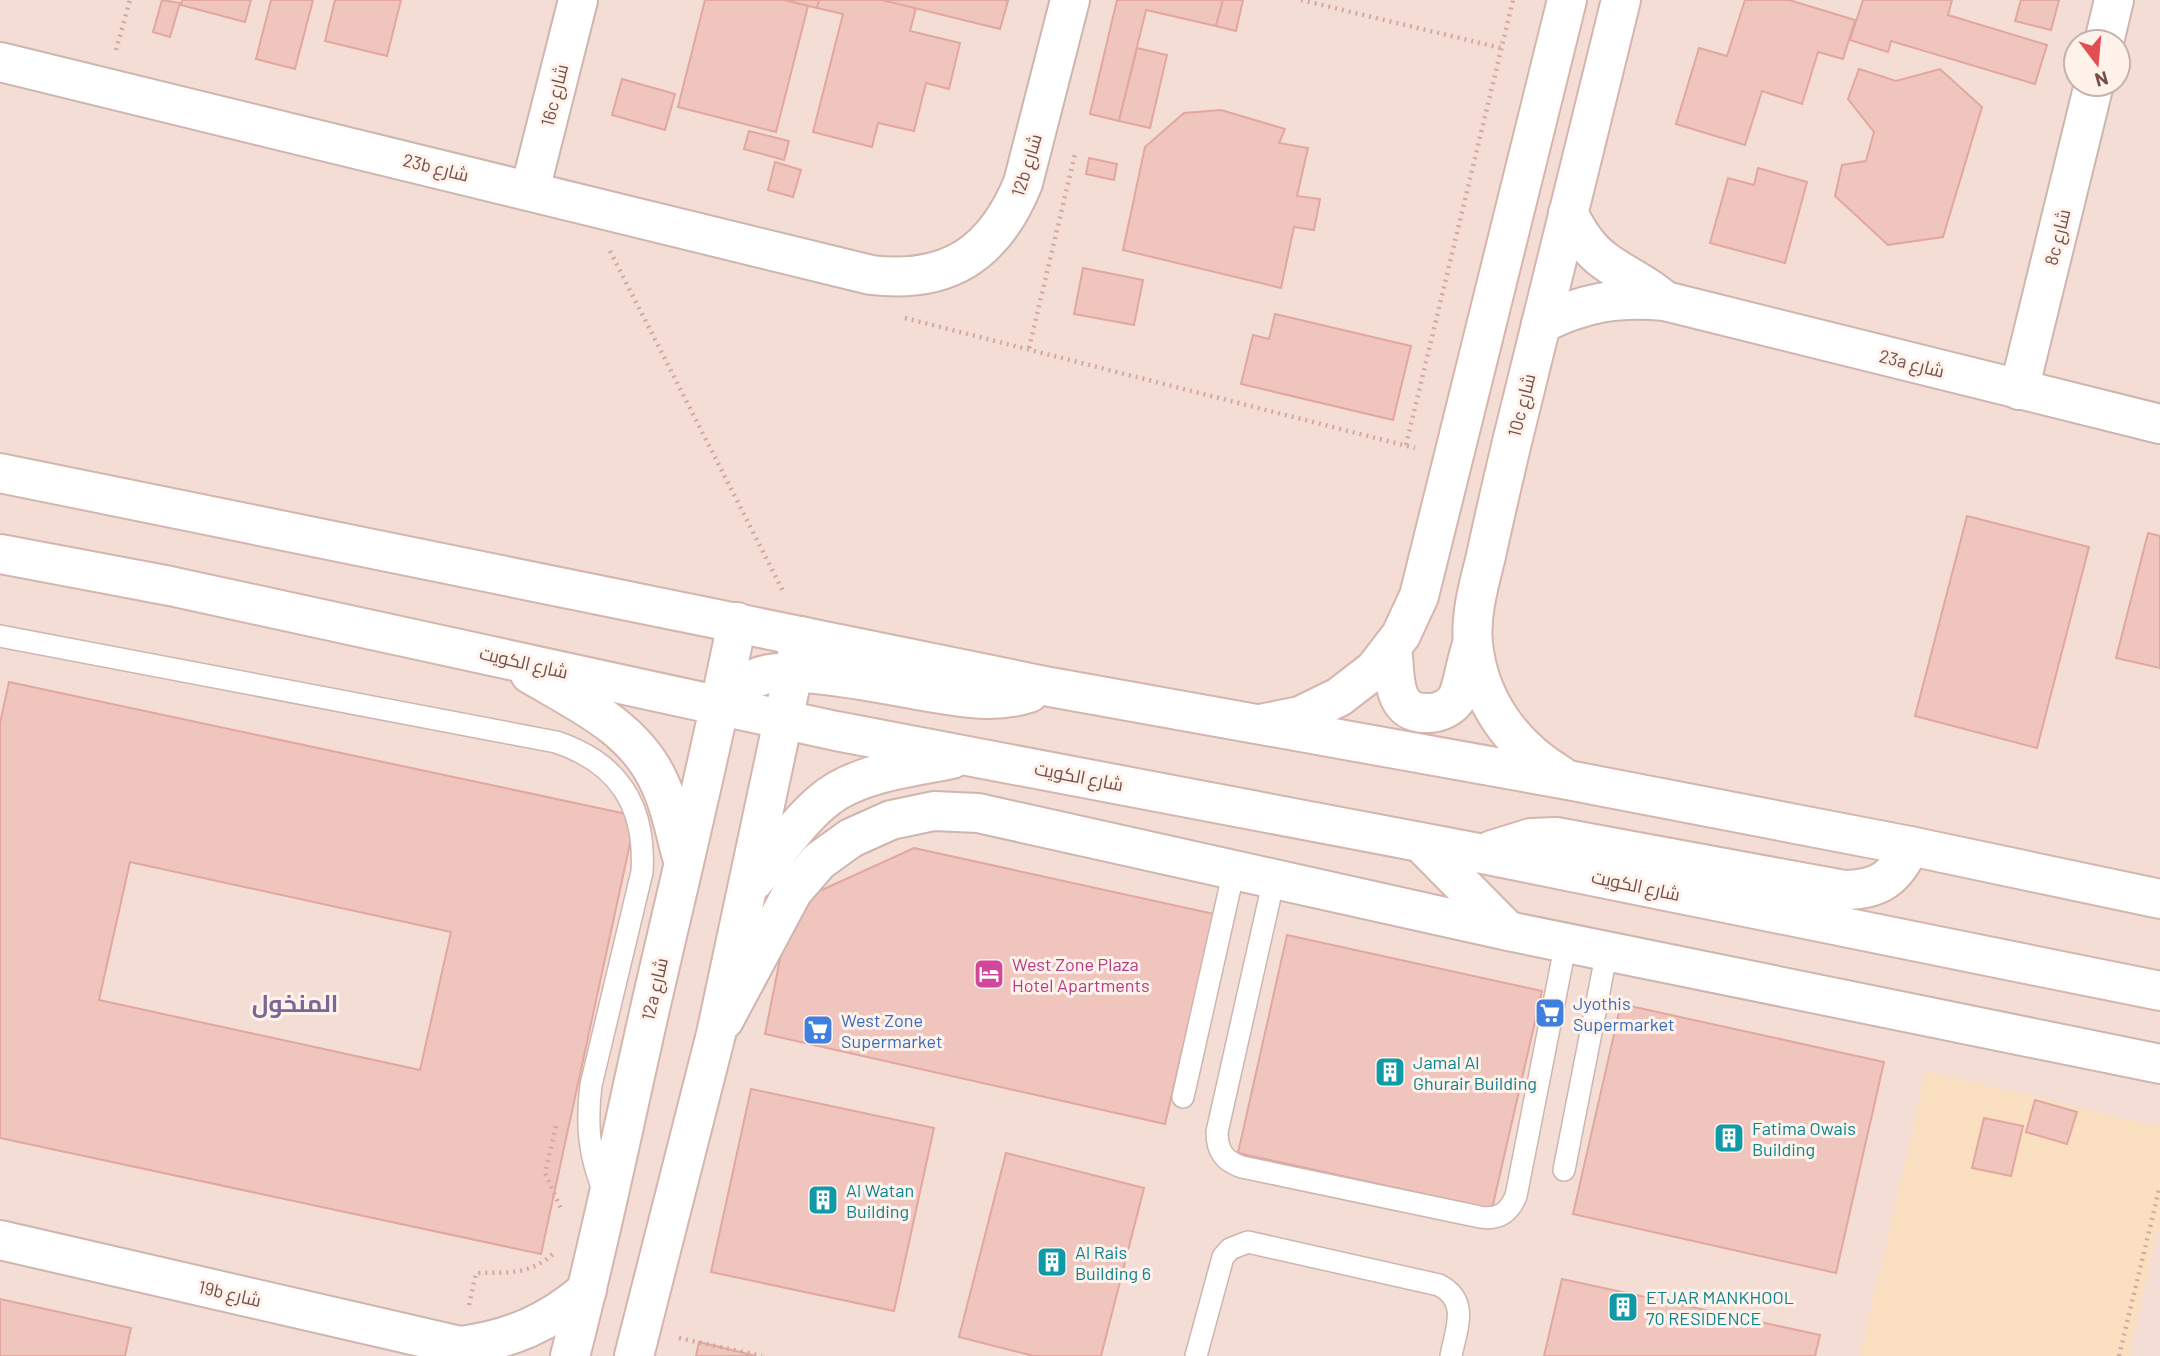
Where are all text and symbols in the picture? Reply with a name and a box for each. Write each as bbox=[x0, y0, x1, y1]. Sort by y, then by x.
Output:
north arrow bbox=[2062, 28, 2132, 98]
street label: 16c شارع bbox=[536, 62, 574, 129]
text: N bbox=[2093, 67, 2111, 93]
street label: 12b شارع bbox=[1006, 131, 1048, 200]
street label: 23b شارع bbox=[400, 148, 471, 188]
street label: 8c شارع bbox=[2039, 207, 2077, 268]
street label: 23a شارع bbox=[1877, 344, 1947, 384]
street label: 10c شارع bbox=[1503, 371, 1541, 439]
street label: شارع الكويت bbox=[477, 641, 570, 685]
street label: شارع الكويت bbox=[1032, 757, 1125, 797]
street label: شارع الكويت bbox=[1589, 865, 1682, 907]
place label: West Zone Plaza Hotel Apartments bbox=[1012, 953, 1150, 996]
street label: 12a شارع bbox=[636, 956, 674, 1023]
hotel icon: West Zone Plaza Hotel Apartments bbox=[972, 957, 1006, 991]
district label: المنخول bbox=[252, 988, 338, 1018]
place label: Jyothis Supermarket bbox=[1573, 992, 1674, 1035]
supermarket icon: Jyothis Supermarket bbox=[1533, 996, 1567, 1030]
place label: West Zone Supermarket bbox=[841, 1009, 942, 1052]
supermarket icon: West Zone Supermarket bbox=[801, 1013, 835, 1047]
place label: Jamal Al Ghurair Building bbox=[1413, 1051, 1537, 1094]
building icon: Jamal Al Ghurair Building bbox=[1373, 1055, 1407, 1089]
place label: Fatima Owais Building bbox=[1752, 1117, 1856, 1160]
building icon: Fatima Owais Building bbox=[1712, 1121, 1746, 1155]
place label: Al Watan Building bbox=[846, 1179, 914, 1222]
building icon: Al Watan Building bbox=[806, 1183, 840, 1217]
place label: Al Rais Building 6 bbox=[1075, 1241, 1151, 1284]
building icon: Al Rais Building 6 bbox=[1035, 1245, 1069, 1279]
street label: 19b شارع bbox=[196, 1275, 264, 1313]
place label: ETJAR MANKHOOL 70 RESIDENCE bbox=[1646, 1286, 1794, 1329]
building icon: ETJAR MANKHOOL 70 RESIDENCE bbox=[1606, 1290, 1640, 1324]

